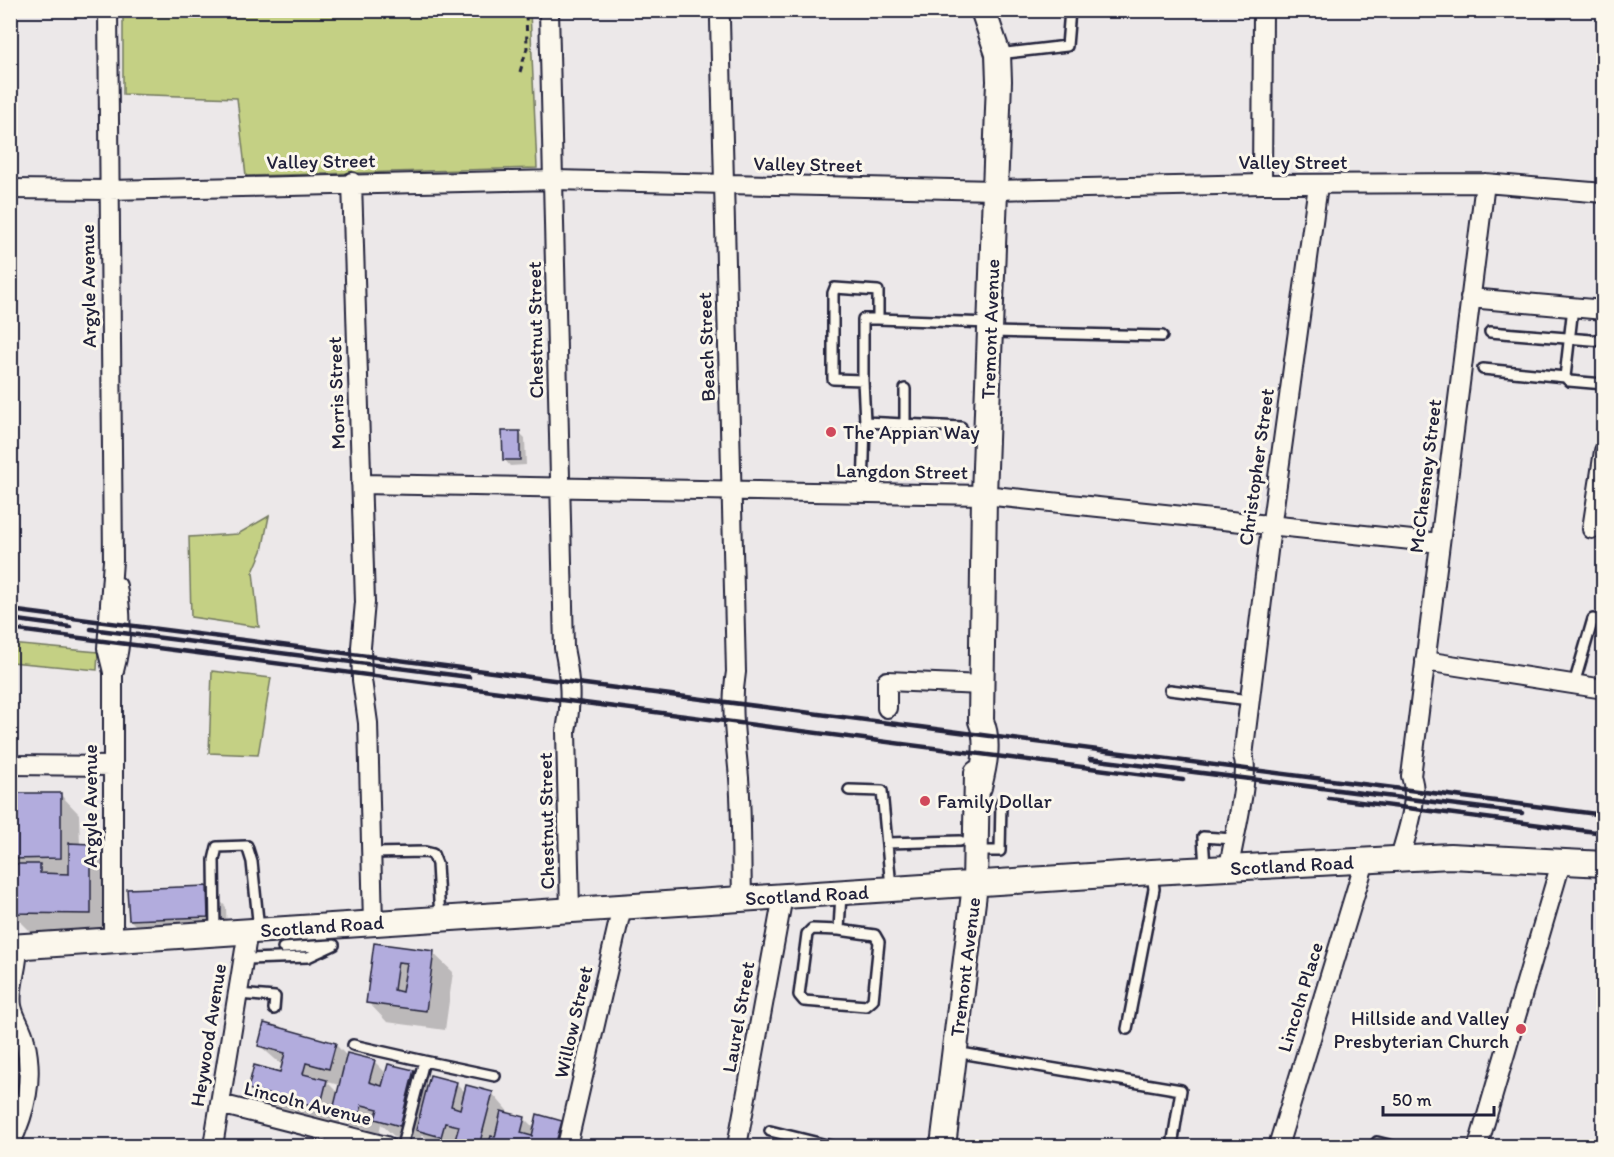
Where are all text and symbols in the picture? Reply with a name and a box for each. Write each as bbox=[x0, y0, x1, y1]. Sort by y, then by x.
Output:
street label: Valley Street bbox=[266, 148, 376, 174]
street label: Valley Street bbox=[1238, 150, 1348, 174]
street label: Valley Street bbox=[753, 151, 863, 177]
street label: Argyle Avenue bbox=[75, 224, 101, 348]
street label: Tremont Avenue bbox=[976, 258, 1004, 400]
street label: Chestnut Street bbox=[522, 261, 548, 399]
street label: Beach Street bbox=[692, 291, 720, 402]
street label: Morris Street bbox=[322, 336, 350, 450]
street label: Christopher Street bbox=[1233, 387, 1279, 547]
street label: McChesney Street bbox=[1404, 397, 1446, 554]
place label: The Appian Way bbox=[843, 420, 980, 444]
marker: The Appian Way bbox=[824, 425, 838, 439]
street label: Langdon Street bbox=[836, 458, 968, 484]
street label: Argyle Avenue bbox=[78, 744, 102, 868]
street label: Chestnut Street bbox=[533, 752, 559, 890]
place label: Family Dollar bbox=[937, 789, 1052, 813]
marker: Family Dollar bbox=[918, 794, 932, 808]
street label: Scotland Road bbox=[1230, 850, 1355, 880]
street label: Scotland Road bbox=[745, 880, 870, 910]
street label: Tremont Avenue bbox=[945, 896, 985, 1038]
street label: Scotland Road bbox=[259, 910, 385, 942]
street label: Lincoln Place bbox=[1272, 939, 1328, 1055]
street label: Laurel Street bbox=[716, 959, 760, 1074]
street label: Heywood Avenue bbox=[185, 962, 231, 1108]
street label: Willow Street bbox=[548, 963, 598, 1081]
place label: Hillside and Valley Presbyterian Church bbox=[1334, 1006, 1510, 1053]
marker: Hillside and Valley Presbyterian Church bbox=[1514, 1022, 1528, 1036]
street label: Lincoln Avenue bbox=[242, 1076, 374, 1130]
scale bar bbox=[1383, 1079, 1494, 1117]
text: 50 m bbox=[1392, 1089, 1432, 1111]

